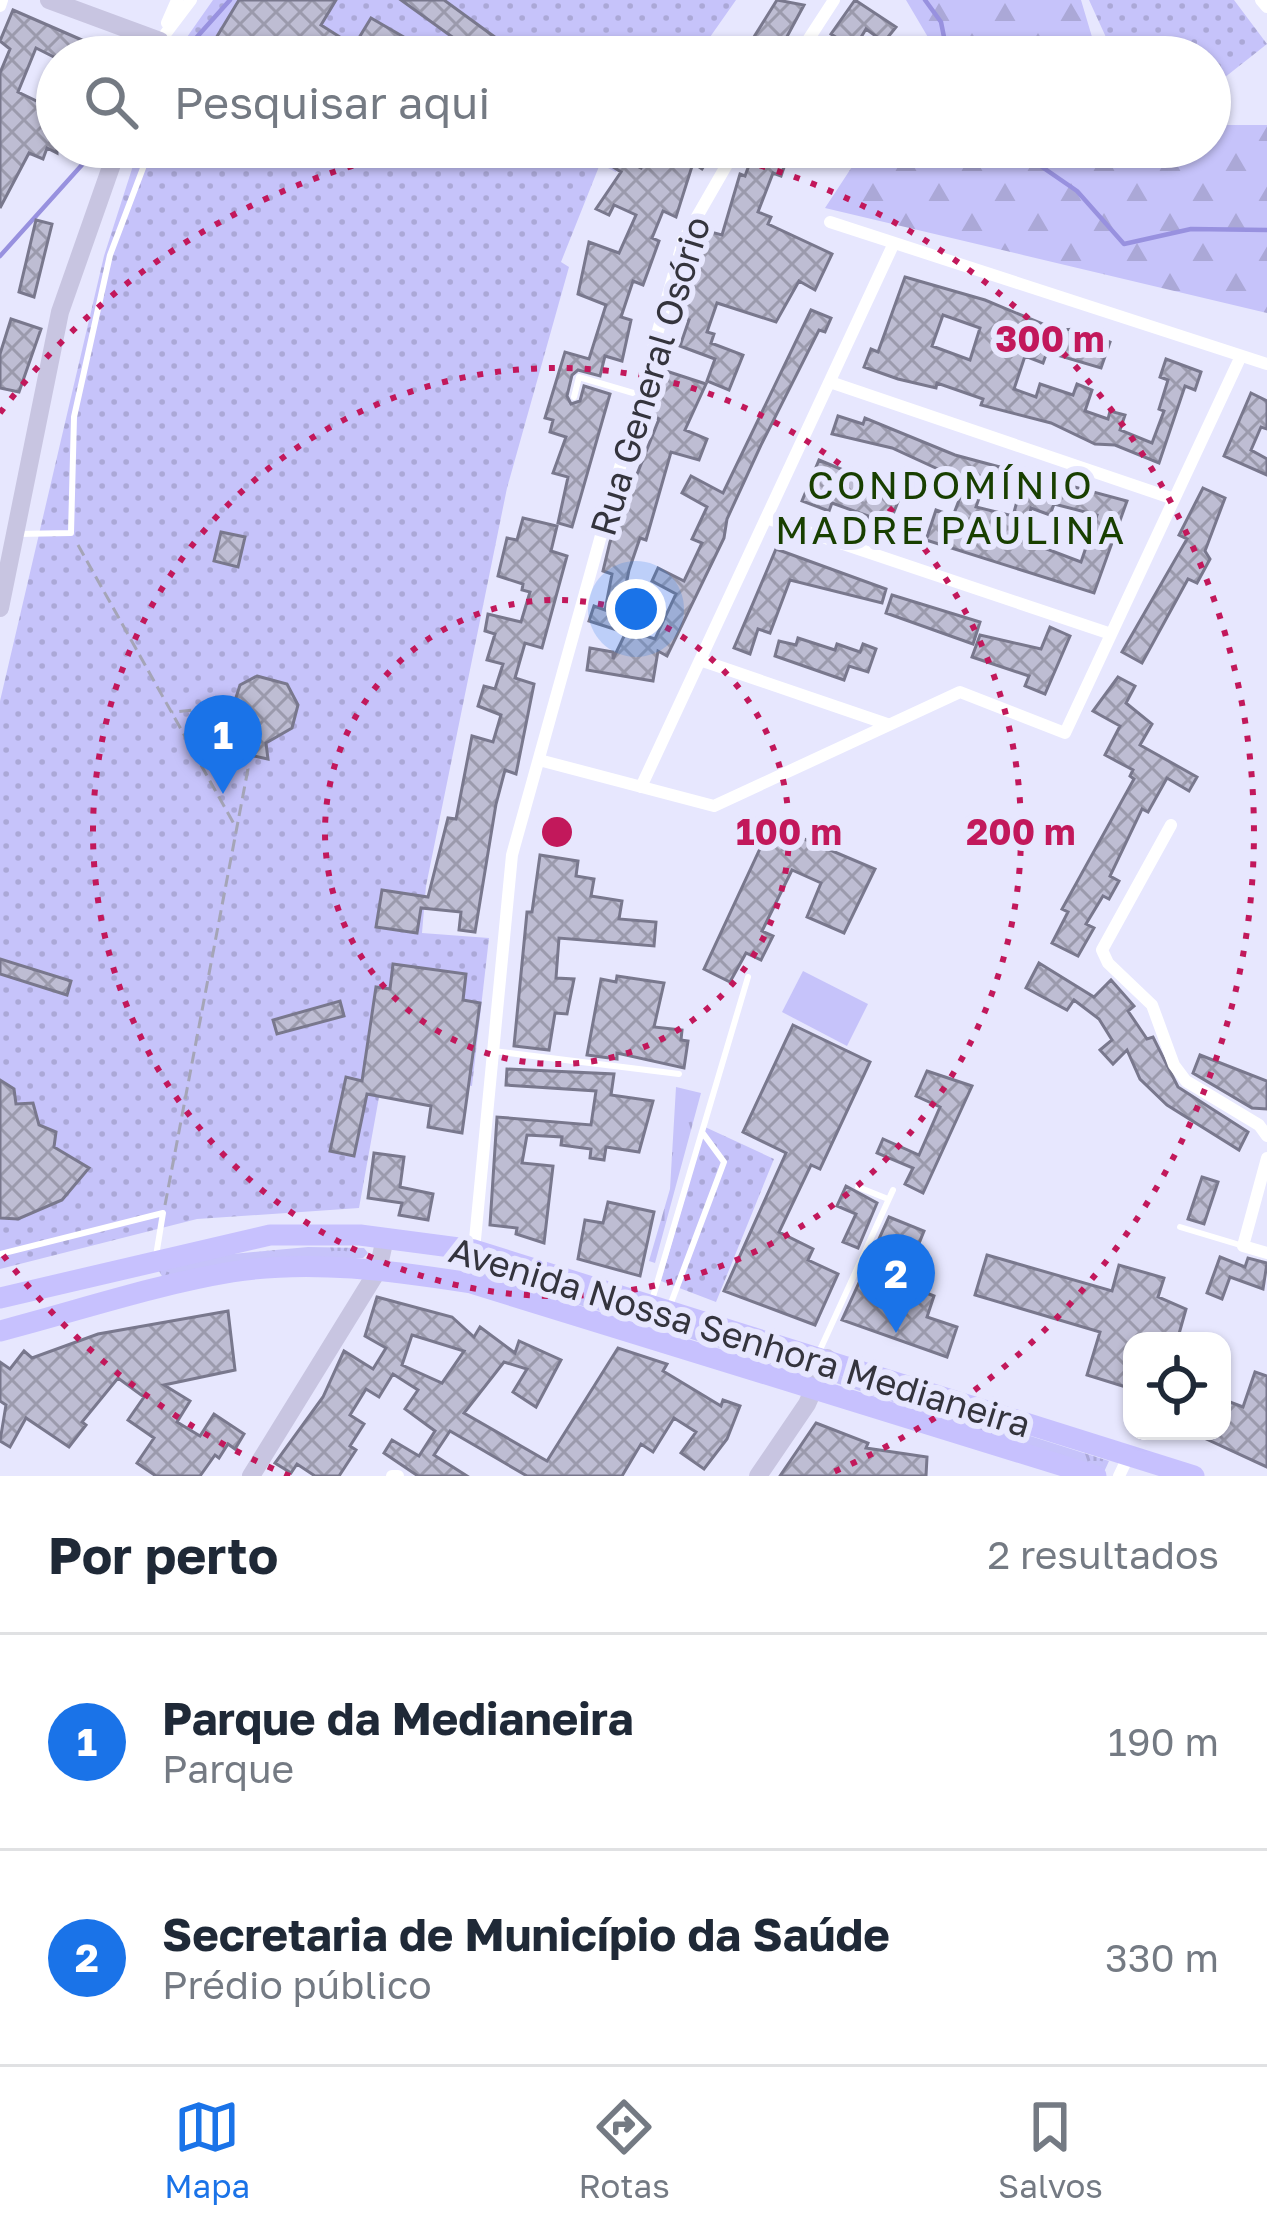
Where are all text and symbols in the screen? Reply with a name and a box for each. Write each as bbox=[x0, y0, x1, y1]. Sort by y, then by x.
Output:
search box bbox=[36, 36, 1231, 168]
icon: search bbox=[78, 69, 144, 135]
text: Pesquisar aqui bbox=[174, 75, 490, 129]
street label: Rua General Osório bbox=[581, 211, 719, 541]
text: 300 m bbox=[995, 317, 1105, 360]
district label: CONDOMÍNIO MADRE PAULINA bbox=[775, 461, 1127, 553]
your location bbox=[606, 579, 666, 639]
pin: 1 bbox=[184, 695, 262, 794]
text: 100 m bbox=[736, 810, 842, 853]
text: 200 m bbox=[966, 810, 1076, 853]
centre of rings bbox=[536, 811, 578, 853]
street label: Avenida Nossa Senhora Medianeira bbox=[444, 1227, 1036, 1446]
pin: 2 bbox=[857, 1234, 935, 1333]
map controls bbox=[1123, 1332, 1231, 1440]
button: locate bbox=[1123, 1332, 1231, 1440]
text: Por perto bbox=[48, 1524, 278, 1585]
text: 2 resultados bbox=[988, 1531, 1219, 1578]
text: Parque da Medianeira bbox=[162, 1691, 634, 1745]
text: 1 bbox=[77, 1718, 97, 1765]
text: 190 m bbox=[1108, 1718, 1219, 1765]
text: Parque bbox=[162, 1745, 294, 1792]
text: Secretaria de Município da Saúde bbox=[162, 1907, 890, 1961]
text: 2 bbox=[75, 1934, 99, 1981]
text: 330 m bbox=[1105, 1934, 1219, 1981]
text: Prédio público bbox=[162, 1961, 432, 2008]
tab: Mapa bbox=[164, 2094, 250, 2205]
tab: Rotas bbox=[578, 2094, 670, 2205]
tab: Salvos bbox=[998, 2094, 1103, 2205]

